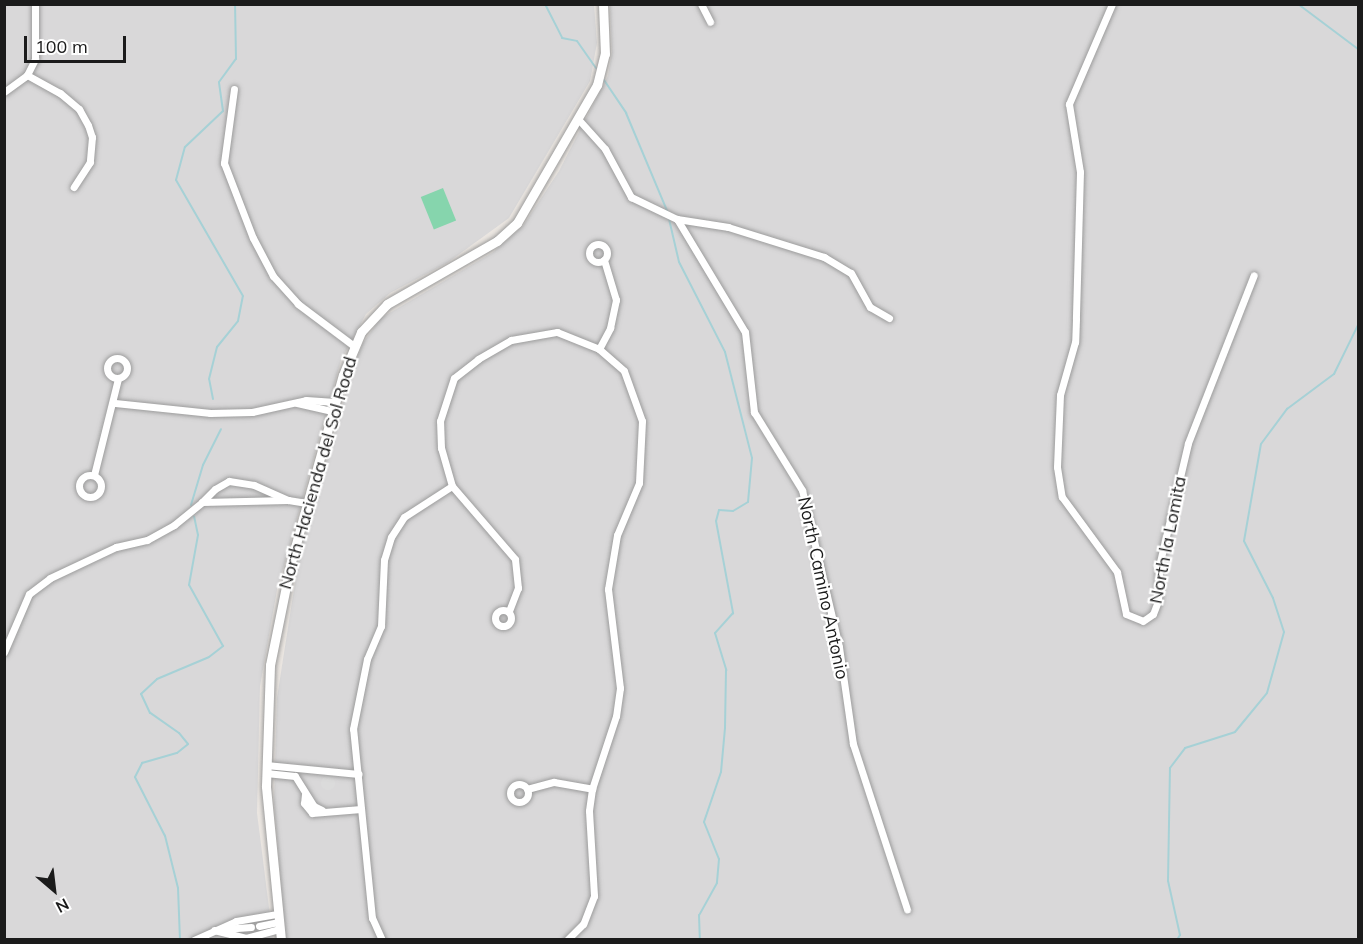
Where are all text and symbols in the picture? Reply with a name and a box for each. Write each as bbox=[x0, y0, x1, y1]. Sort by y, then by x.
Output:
scale bar bbox=[27, 24, 129, 62]
text: 100 m bbox=[35, 35, 88, 58]
street label: North Hacienda del Sol Road bbox=[274, 354, 362, 592]
street label: North la Lomita bbox=[1145, 475, 1191, 605]
street label: North Camino Antonio bbox=[793, 495, 853, 681]
north arrow bbox=[24, 860, 84, 920]
text: N bbox=[52, 894, 72, 918]

